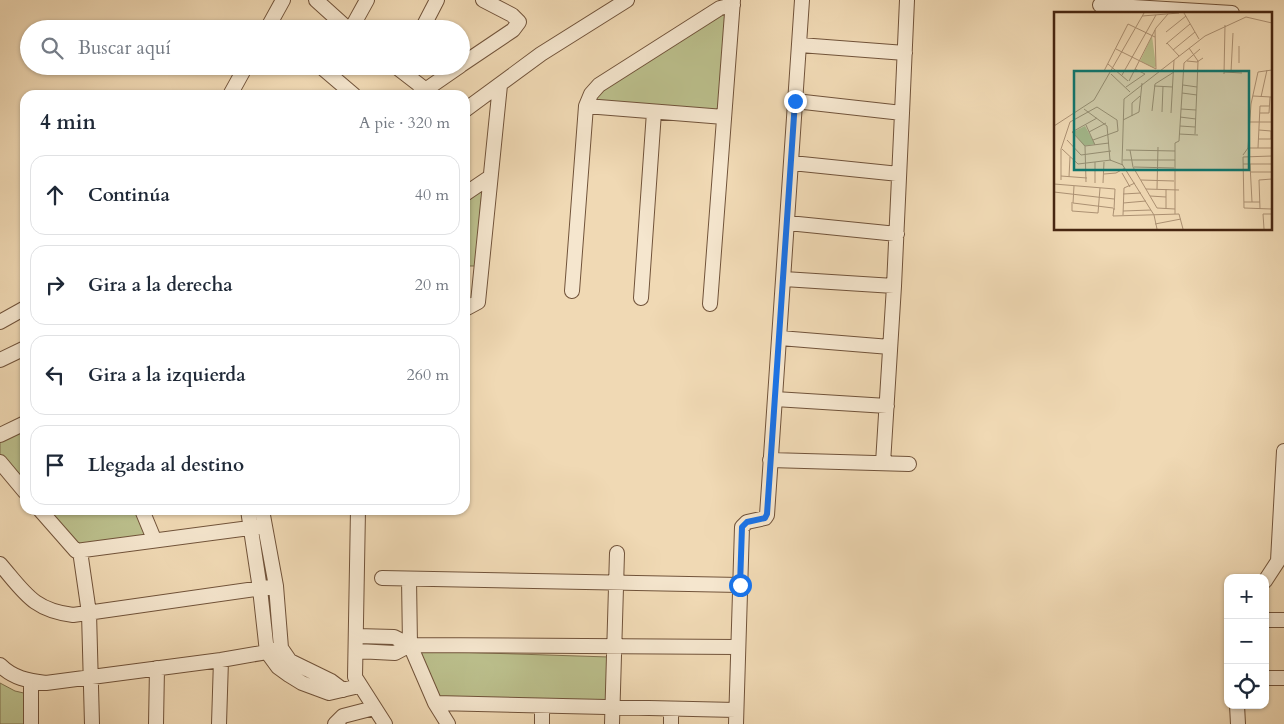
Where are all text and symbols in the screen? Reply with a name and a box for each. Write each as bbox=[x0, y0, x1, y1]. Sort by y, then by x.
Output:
inset map bbox=[1054, 12, 1272, 230]
search box bbox=[20, 20, 470, 75]
icon: search bbox=[38, 34, 66, 62]
text: Buscar aquí bbox=[78, 35, 171, 61]
route end bbox=[784, 90, 807, 113]
text: 4 min bbox=[40, 108, 96, 137]
text: A pie · 320 m bbox=[359, 112, 450, 134]
icon: ahead bbox=[41, 181, 69, 209]
text: Continúa bbox=[88, 182, 170, 208]
text: 40 m bbox=[415, 184, 449, 206]
icon: right bbox=[41, 271, 69, 299]
text: Gira a la derecha bbox=[88, 272, 233, 298]
text: 20 m bbox=[415, 274, 449, 296]
icon: left bbox=[41, 361, 69, 389]
text: Gira a la izquierda bbox=[88, 362, 246, 388]
text: 260 m bbox=[407, 364, 449, 386]
icon: arrive bbox=[41, 451, 69, 479]
text: Llegada al destino bbox=[88, 452, 244, 478]
route start bbox=[729, 574, 752, 597]
map controls bbox=[1224, 574, 1269, 709]
button: + bbox=[1224, 574, 1269, 619]
button: − bbox=[1224, 619, 1269, 664]
button: locate bbox=[1224, 664, 1269, 709]

